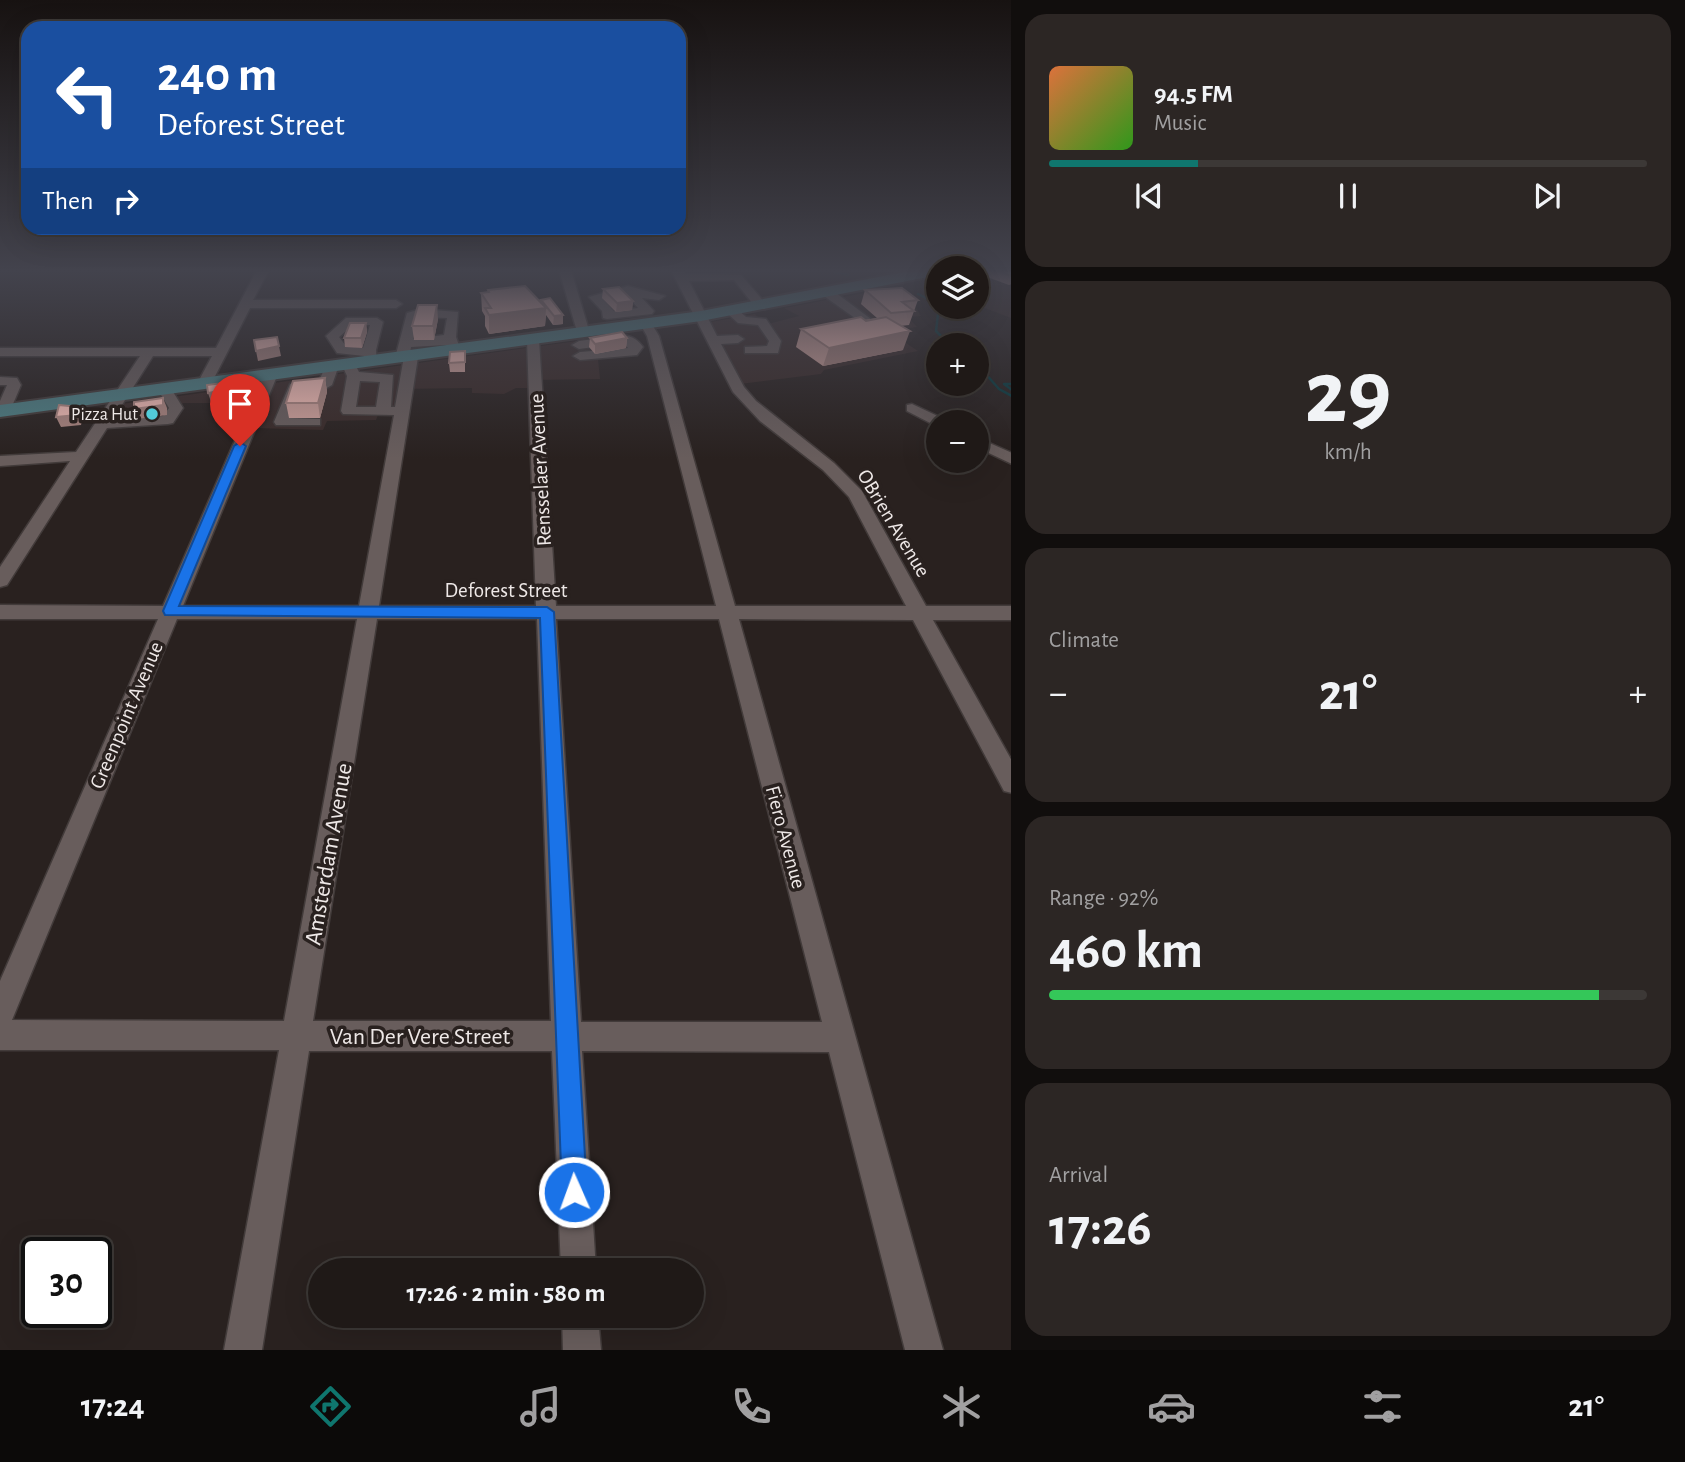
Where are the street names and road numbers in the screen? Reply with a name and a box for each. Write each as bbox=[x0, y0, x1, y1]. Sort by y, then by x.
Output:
street label: Rensselaer Avenue bbox=[526, 393, 555, 547]
street label: OBrien Avenue bbox=[853, 466, 934, 581]
street label: Deforest Street bbox=[444, 580, 568, 601]
street label: Greenpoint Avenue bbox=[86, 639, 167, 792]
street label: Amsterdam Avenue bbox=[301, 761, 357, 947]
street label: Fiero Avenue bbox=[762, 783, 809, 891]
street label: Van Der Vere Street bbox=[330, 1025, 511, 1049]

